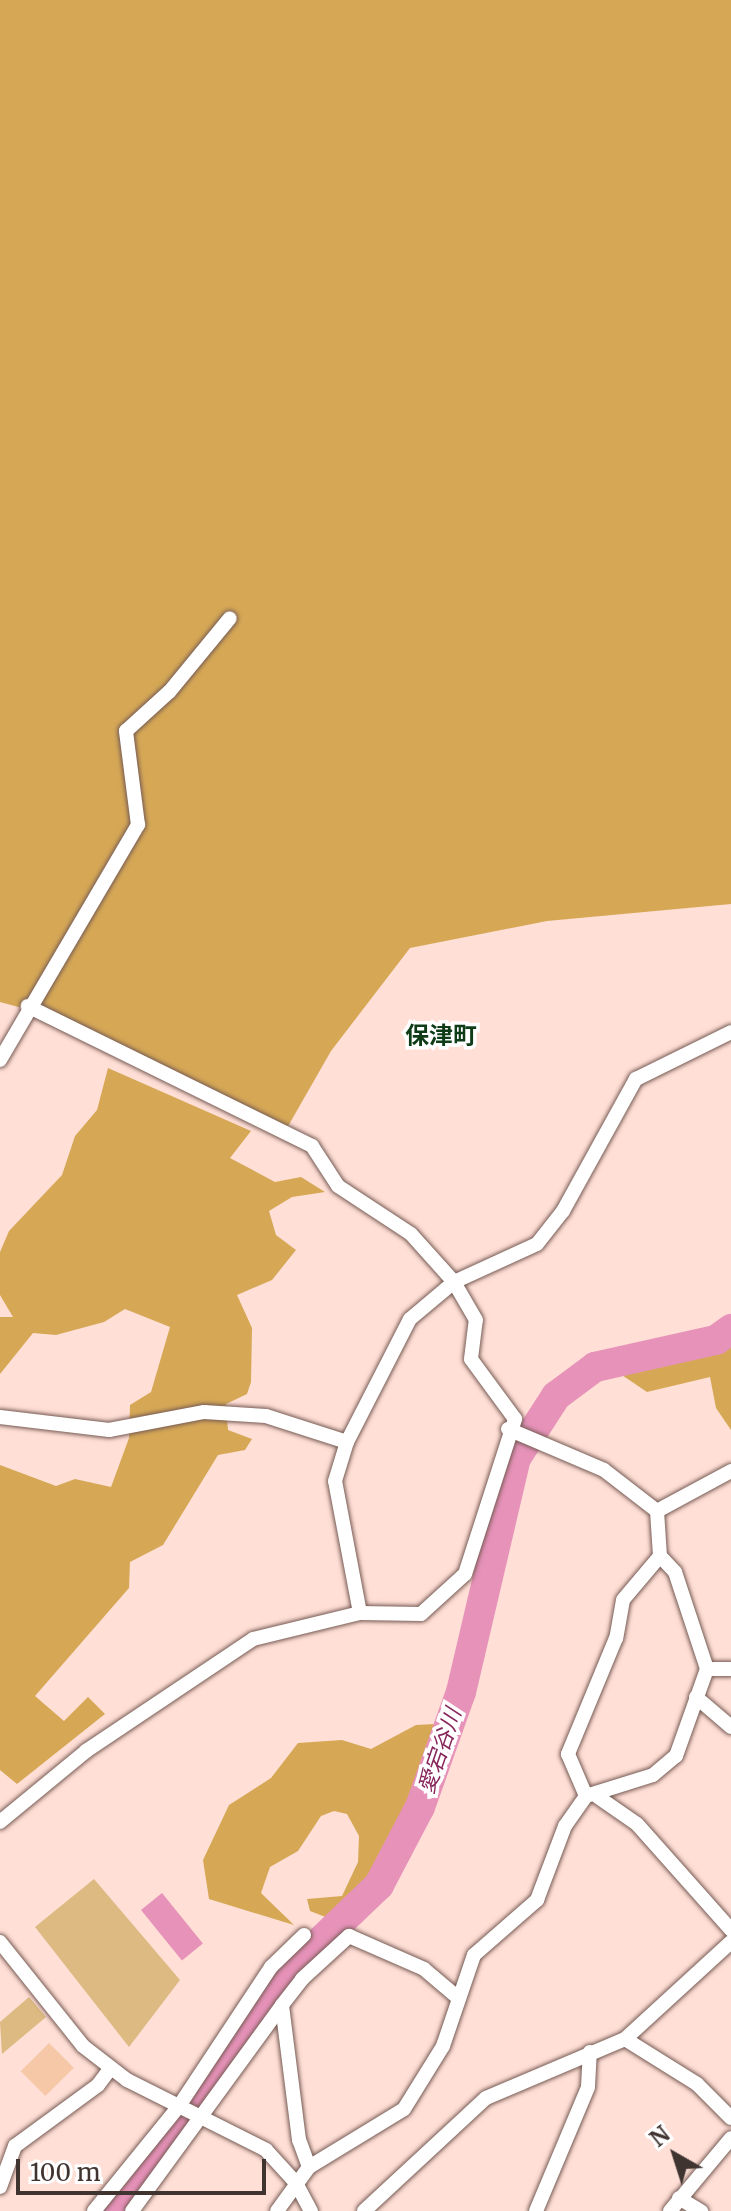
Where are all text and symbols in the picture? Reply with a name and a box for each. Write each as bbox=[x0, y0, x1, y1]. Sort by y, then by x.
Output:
district label: 保津町 bbox=[405, 1022, 477, 1050]
water label: 愛宕谷川 bbox=[413, 1705, 467, 1797]
north arrow bbox=[635, 2115, 715, 2195]
text: N bbox=[644, 2120, 675, 2153]
scale bar bbox=[20, 2143, 270, 2193]
text: 100 m bbox=[30, 2157, 100, 2188]

